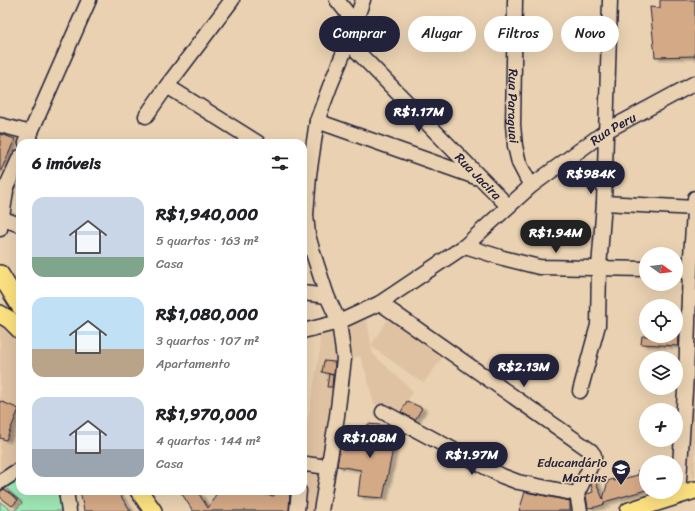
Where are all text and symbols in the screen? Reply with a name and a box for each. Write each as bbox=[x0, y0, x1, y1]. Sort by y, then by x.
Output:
chip: Comprar bbox=[319, 16, 400, 52]
chip: Alugar bbox=[408, 16, 476, 52]
chip: Filtros bbox=[484, 16, 553, 52]
chip: Novo bbox=[561, 16, 619, 52]
street label: Rua Paraguai bbox=[501, 69, 526, 145]
pin: R$1.17M bbox=[382, 99, 456, 133]
text: R$1.17M bbox=[394, 100, 444, 123]
street label: Rua Peru bbox=[584, 105, 640, 151]
street label: Rua Jacira bbox=[450, 147, 508, 205]
text: 6 imóveis bbox=[32, 148, 101, 178]
icon: filters bbox=[269, 152, 291, 174]
pin: R$984K bbox=[558, 161, 624, 195]
text: R$984K bbox=[567, 162, 615, 185]
text: R$1,940,000 bbox=[156, 199, 258, 229]
icon: home bbox=[64, 213, 112, 261]
pin: R$1.94M bbox=[519, 220, 593, 254]
text: R$1.94M bbox=[529, 221, 583, 244]
text: 5 quartos · 163 m² bbox=[156, 229, 259, 252]
north arrow bbox=[639, 247, 683, 291]
map controls bbox=[639, 247, 683, 499]
text: Casa bbox=[156, 252, 183, 275]
text: R$1,080,000 bbox=[156, 299, 258, 329]
button: locate bbox=[639, 299, 683, 343]
icon: home bbox=[64, 313, 112, 361]
text: 3 quartos · 107 m² bbox=[156, 329, 259, 352]
button: layers bbox=[639, 351, 683, 395]
text: Apartamento bbox=[156, 352, 230, 375]
pin: R$2.13M bbox=[487, 354, 561, 388]
text: R$2.13M bbox=[498, 355, 550, 378]
text: R$1,970,000 bbox=[156, 399, 257, 429]
button: + bbox=[639, 403, 683, 447]
icon: home bbox=[64, 413, 112, 461]
pin: R$1.08M bbox=[333, 425, 407, 459]
text: R$1.08M bbox=[343, 426, 397, 449]
text: 4 quartos · 144 m² bbox=[156, 429, 261, 452]
pin: R$1.97M bbox=[435, 442, 509, 476]
text: R$1.97M bbox=[446, 443, 498, 466]
place label: Educandário Martins bbox=[537, 451, 608, 489]
text: Casa bbox=[156, 452, 183, 475]
button: − bbox=[639, 455, 683, 499]
school or university icon: Educandário Martins bbox=[610, 458, 632, 486]

